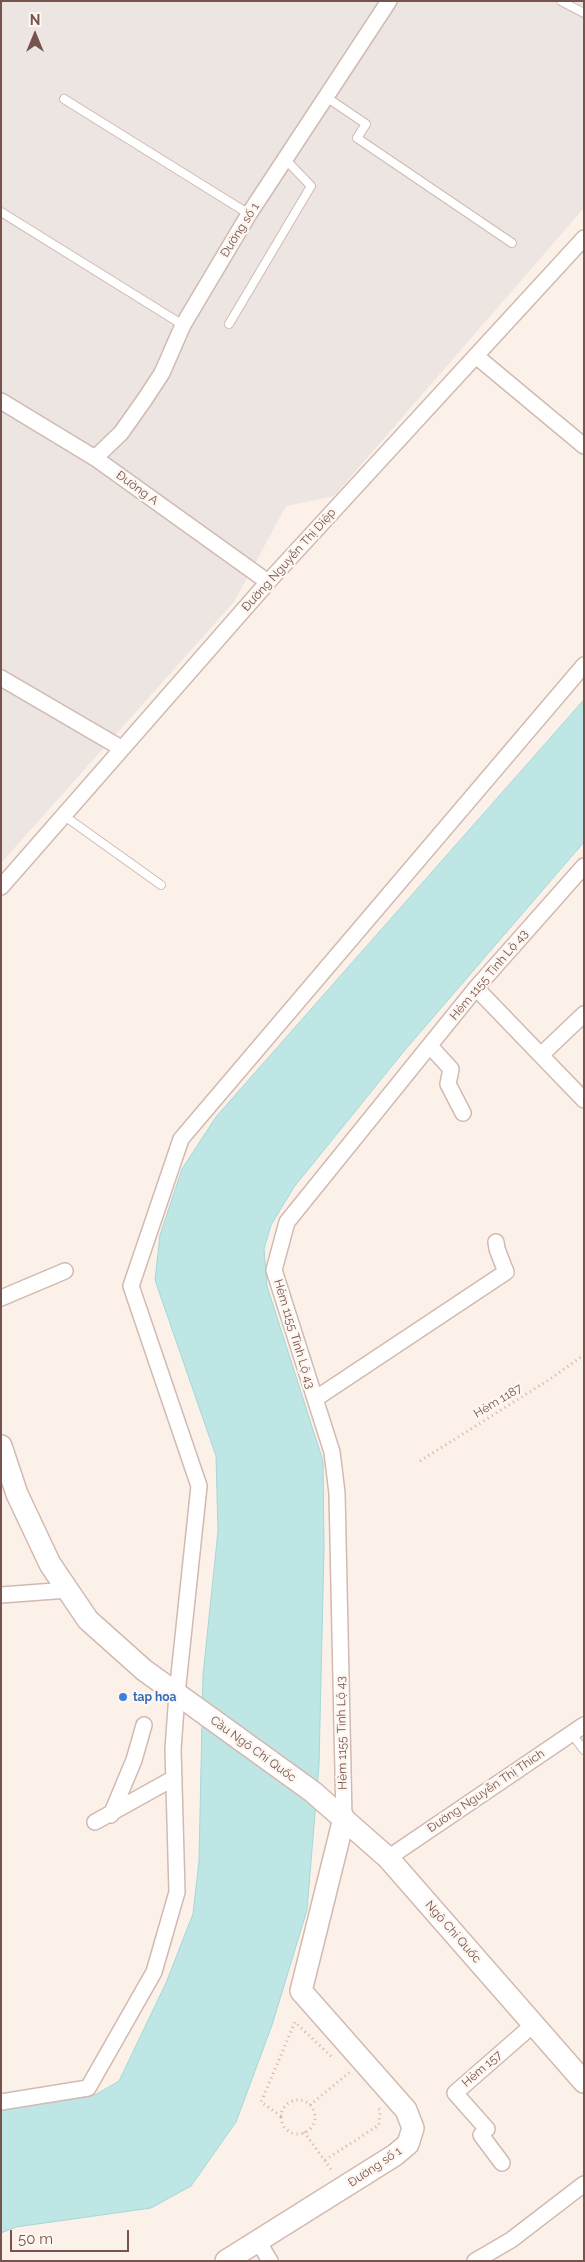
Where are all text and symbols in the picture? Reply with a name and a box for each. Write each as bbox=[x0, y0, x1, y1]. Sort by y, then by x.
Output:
north arrow bbox=[10, 10, 60, 60]
text: N bbox=[30, 12, 40, 28]
street label: Đường số 1 bbox=[218, 200, 262, 260]
street label: Đường A bbox=[113, 468, 161, 508]
street label: Đường Nguyễn Thị Diệp bbox=[239, 506, 339, 614]
street label: Hẻm 1155 Tỉnh Lộ 43 bbox=[447, 927, 531, 1023]
street label: Hẻm 1155 Tỉnh Lộ 43 bbox=[271, 1278, 317, 1390]
street label: Hẻm 1187 bbox=[471, 1381, 525, 1421]
street label: Hẻm 1155 Tỉnh Lộ 43 bbox=[334, 1676, 350, 1790]
place label: tap hoa bbox=[133, 1690, 176, 1704]
marker: tap hoa bbox=[117, 1691, 129, 1703]
street label: Cầu Ngô Chí Quốc bbox=[207, 1713, 299, 1785]
street label: Đường Nguyễn Thị Thích bbox=[425, 1746, 547, 1836]
street label: Ngô Chí Quốc bbox=[422, 1898, 484, 1966]
street label: Hẻm 157 bbox=[459, 2048, 505, 2090]
street label: Đường số 1 bbox=[345, 2144, 405, 2190]
scale bar bbox=[12, 2220, 131, 2252]
text: 50 m bbox=[18, 2230, 53, 2248]

